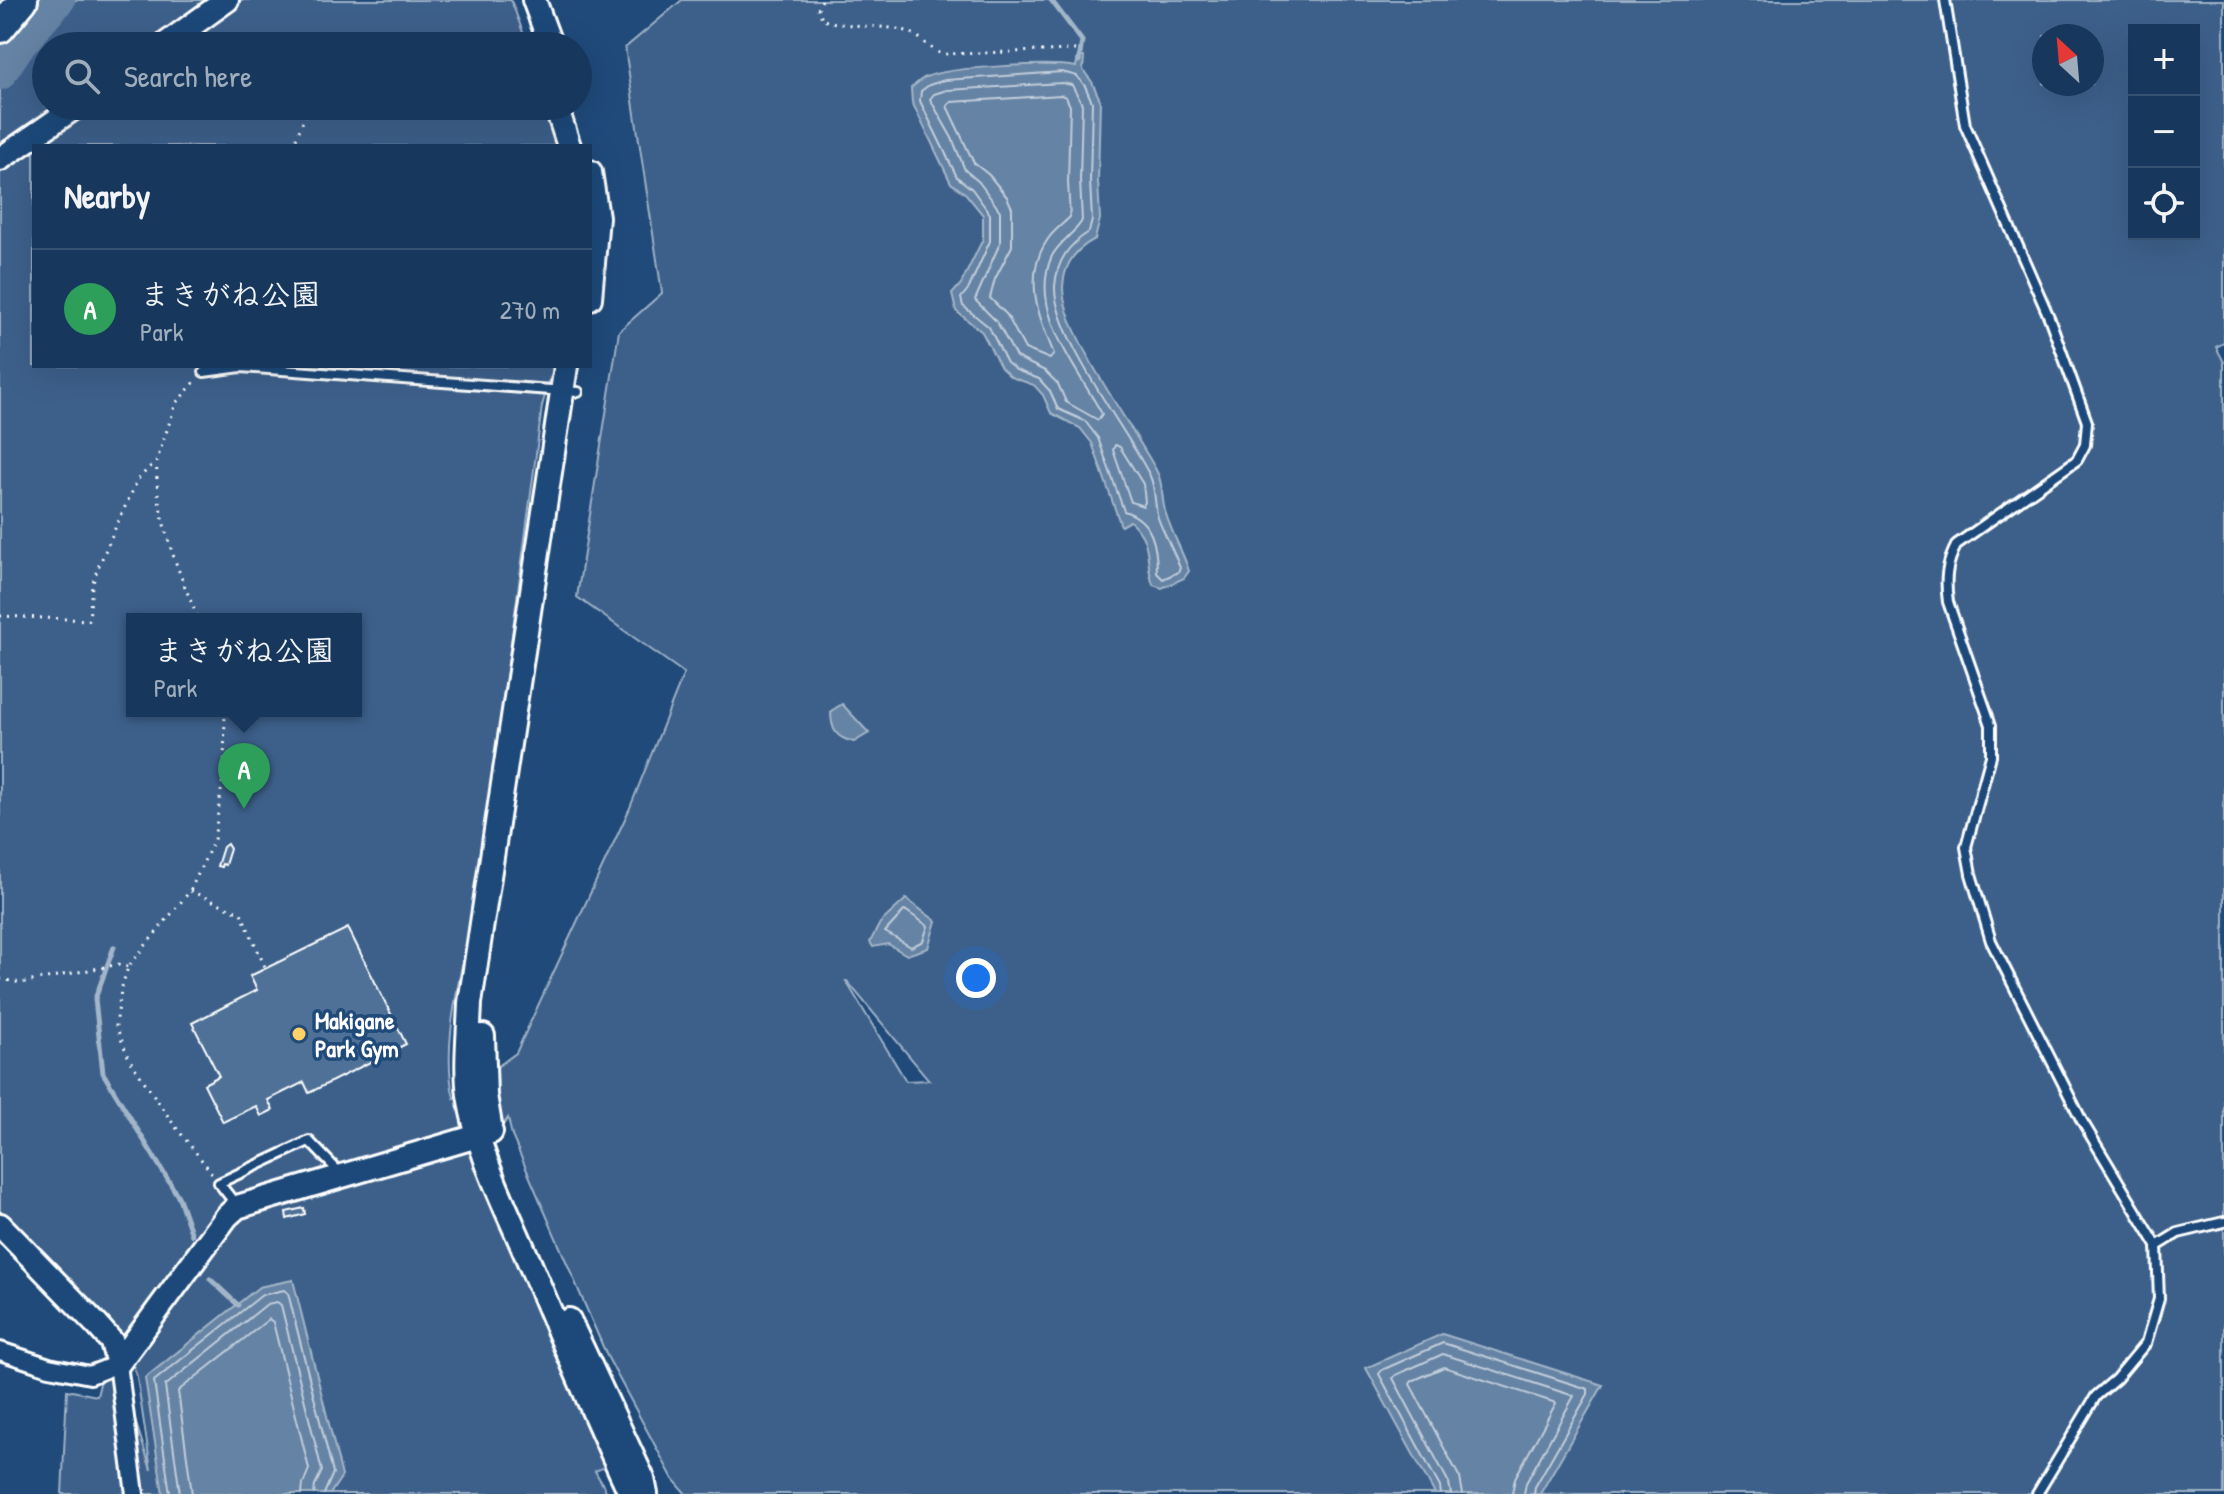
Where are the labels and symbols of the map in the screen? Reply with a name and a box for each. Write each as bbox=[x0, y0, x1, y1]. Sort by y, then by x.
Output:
north arrow bbox=[2032, 24, 2104, 96]
pin: A bbox=[218, 743, 270, 809]
your location bbox=[956, 958, 996, 998]
place label: Makigane Park Gym bbox=[315, 1004, 399, 1065]
marker: Makigane Park Gym bbox=[290, 1025, 308, 1043]

